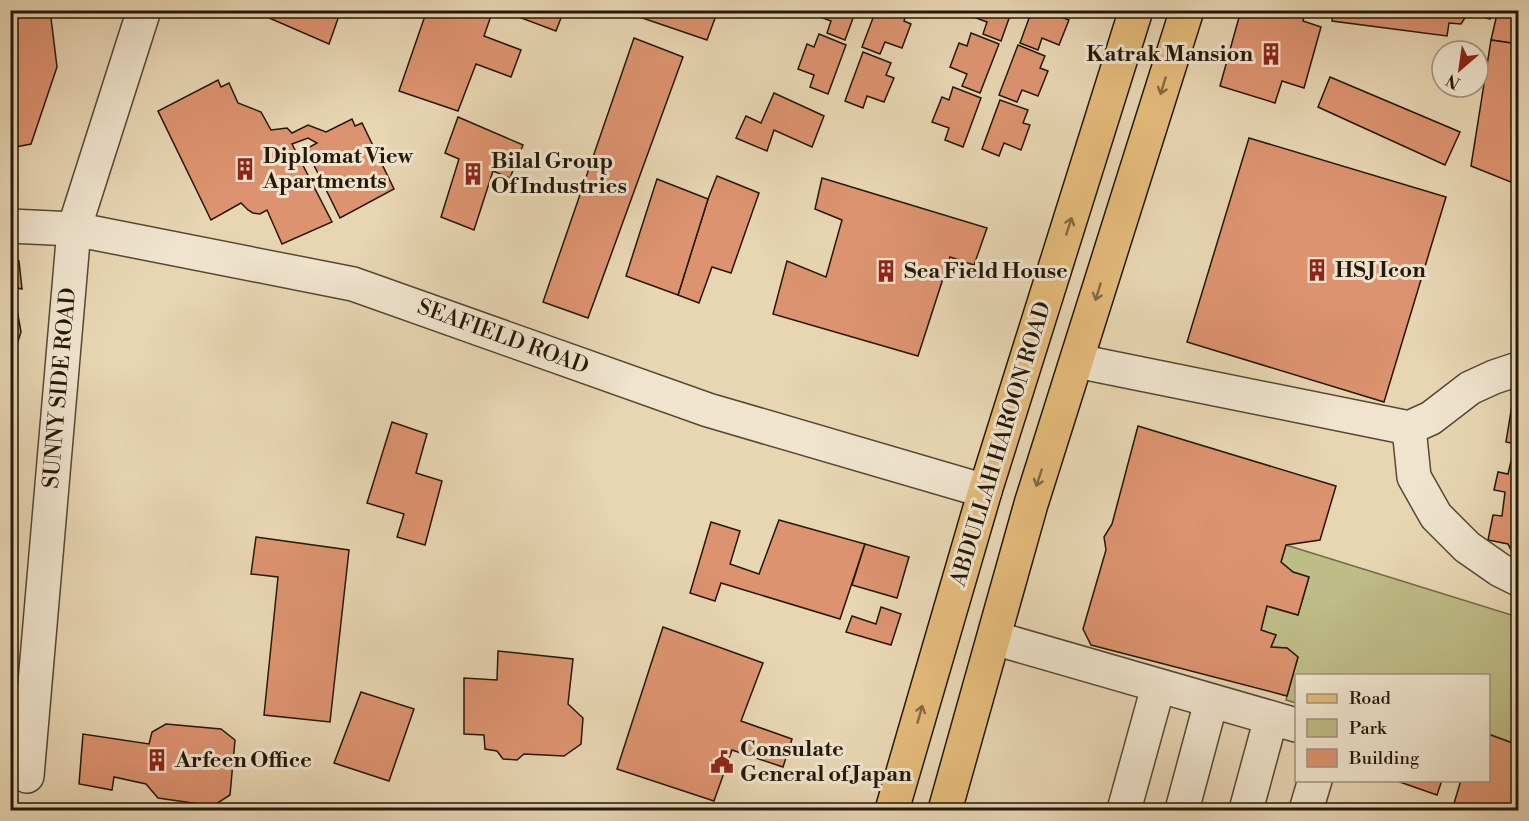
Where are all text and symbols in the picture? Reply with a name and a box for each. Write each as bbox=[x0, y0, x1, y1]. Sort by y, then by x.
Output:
north arrow bbox=[1430, 39, 1490, 99]
place label: Katrak Mansion bbox=[1086, 41, 1253, 68]
building icon: Katrak Mansion bbox=[1258, 41, 1284, 67]
text: N bbox=[1443, 69, 1464, 93]
one-way arrow bbox=[1157, 76, 1168, 95]
place label: Diplomat View Apartments bbox=[262, 143, 414, 195]
place label: Bilal Group Of Industries bbox=[491, 148, 627, 200]
building icon: Diplomat View Apartments bbox=[232, 156, 258, 182]
building icon: Bilal Group Of Industries bbox=[460, 161, 486, 187]
one-way arrow bbox=[1064, 217, 1075, 236]
building icon: HSJ Icon bbox=[1304, 257, 1330, 283]
place label: HSJ Icon bbox=[1335, 257, 1426, 284]
building icon: Sea Field House bbox=[873, 258, 899, 284]
place label: Sea Field House bbox=[904, 258, 1068, 285]
one-way arrow bbox=[1092, 282, 1103, 301]
street label: SUNNY SIDE ROAD bbox=[38, 286, 82, 490]
street label: SEAFIELD ROAD bbox=[414, 293, 592, 381]
street label: ABDULLAH HAROON ROAD bbox=[944, 298, 1057, 591]
one-way arrow bbox=[1033, 468, 1044, 487]
legend bbox=[1295, 674, 1490, 782]
text: Road bbox=[1349, 687, 1392, 710]
one-way arrow bbox=[915, 705, 926, 724]
text: Park bbox=[1349, 717, 1388, 740]
place label: Consulate General of Japan bbox=[740, 736, 912, 788]
building icon: Arfeen Office bbox=[144, 747, 170, 773]
place label: Arfeen Office bbox=[174, 747, 312, 774]
text: Building bbox=[1348, 747, 1420, 770]
public building icon: Consulate General of Japan bbox=[709, 749, 735, 775]

